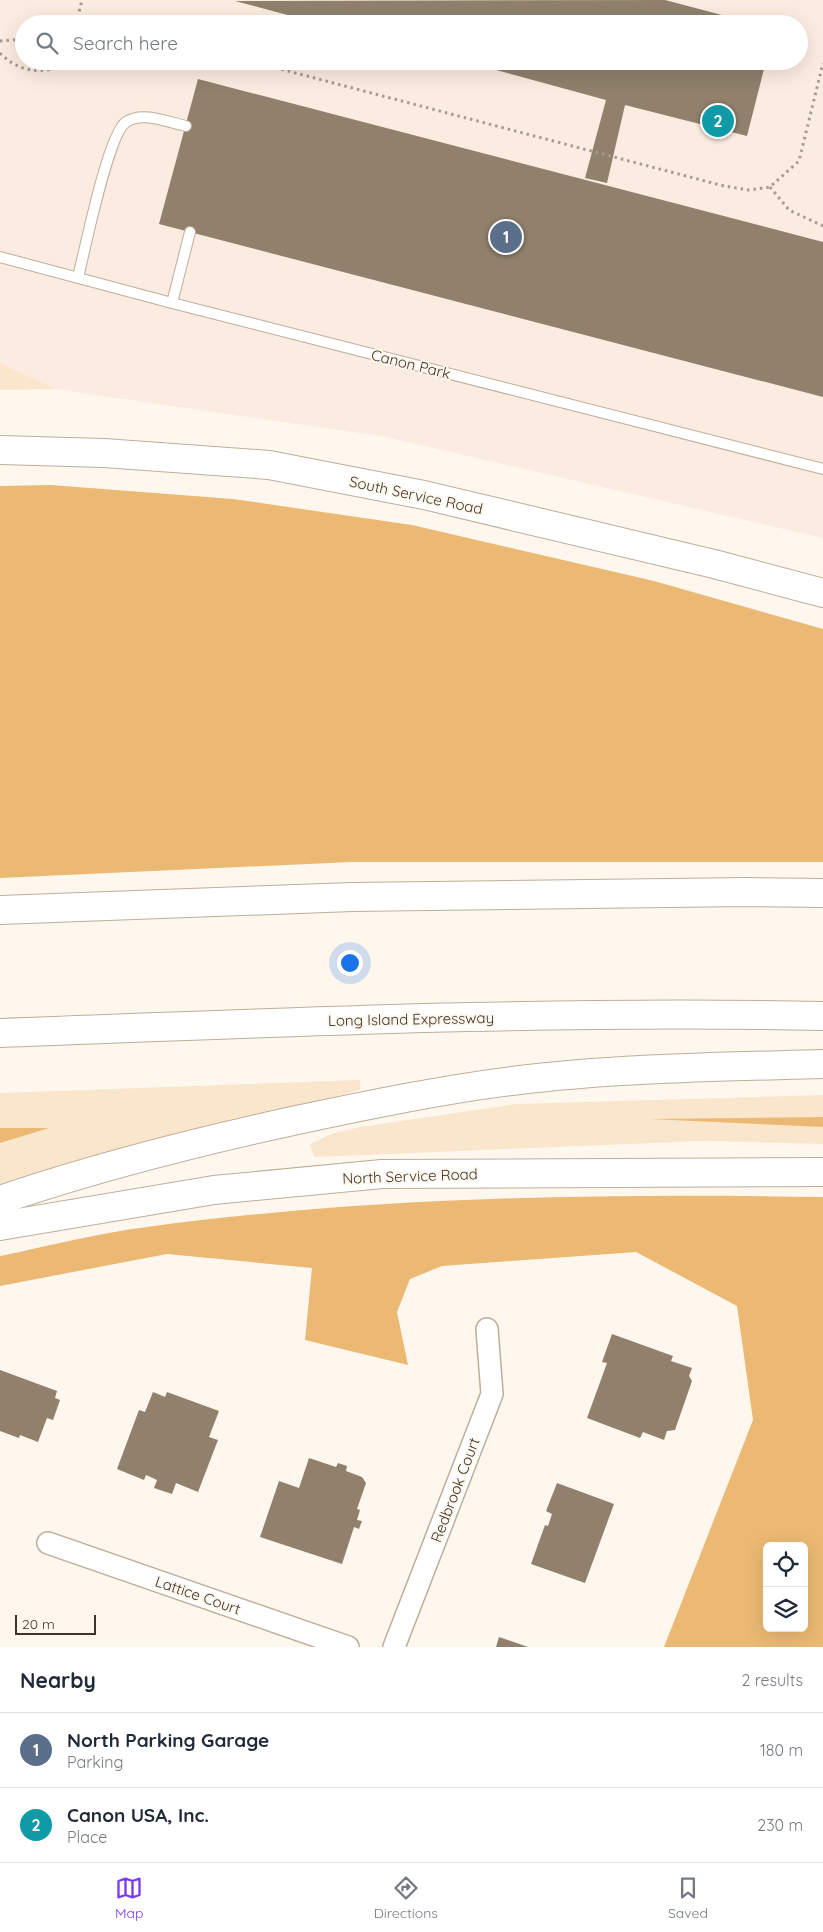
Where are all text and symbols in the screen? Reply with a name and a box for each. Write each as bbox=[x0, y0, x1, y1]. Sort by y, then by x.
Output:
search box bbox=[15, 15, 808, 70]
icon: search bbox=[33, 29, 61, 57]
text: Search here bbox=[73, 31, 178, 55]
pin: 2 bbox=[702, 102, 734, 140]
pin: 1 bbox=[490, 218, 522, 256]
street label: Canon Park bbox=[369, 345, 453, 383]
street label: South Service Road bbox=[348, 472, 484, 518]
your location bbox=[337, 950, 363, 976]
street label: Long Island Expressway bbox=[328, 1008, 494, 1030]
street label: North Service Road bbox=[342, 1164, 478, 1188]
street label: Redbrook Court bbox=[426, 1435, 484, 1545]
map controls bbox=[763, 1542, 808, 1632]
button: locate bbox=[763, 1542, 808, 1587]
street label: Lattice Court bbox=[153, 1572, 243, 1618]
button: layers bbox=[763, 1587, 808, 1632]
scale bar bbox=[15, 1612, 96, 1635]
text: 20 m bbox=[22, 1615, 55, 1633]
text: Nearby bbox=[20, 1667, 96, 1693]
text: 2 results bbox=[741, 1670, 803, 1690]
text: North Parking Garage bbox=[67, 1728, 269, 1752]
text: 1 bbox=[33, 1740, 39, 1760]
text: 180 m bbox=[760, 1740, 803, 1760]
text: Parking bbox=[67, 1752, 124, 1772]
text: Canon USA, Inc. bbox=[67, 1803, 209, 1827]
text: 2 bbox=[31, 1815, 41, 1835]
text: 230 m bbox=[757, 1815, 803, 1835]
text: Place bbox=[67, 1827, 107, 1847]
tab: Map bbox=[115, 1874, 144, 1922]
tab: Directions bbox=[374, 1874, 438, 1922]
tab: Saved bbox=[668, 1874, 708, 1922]

